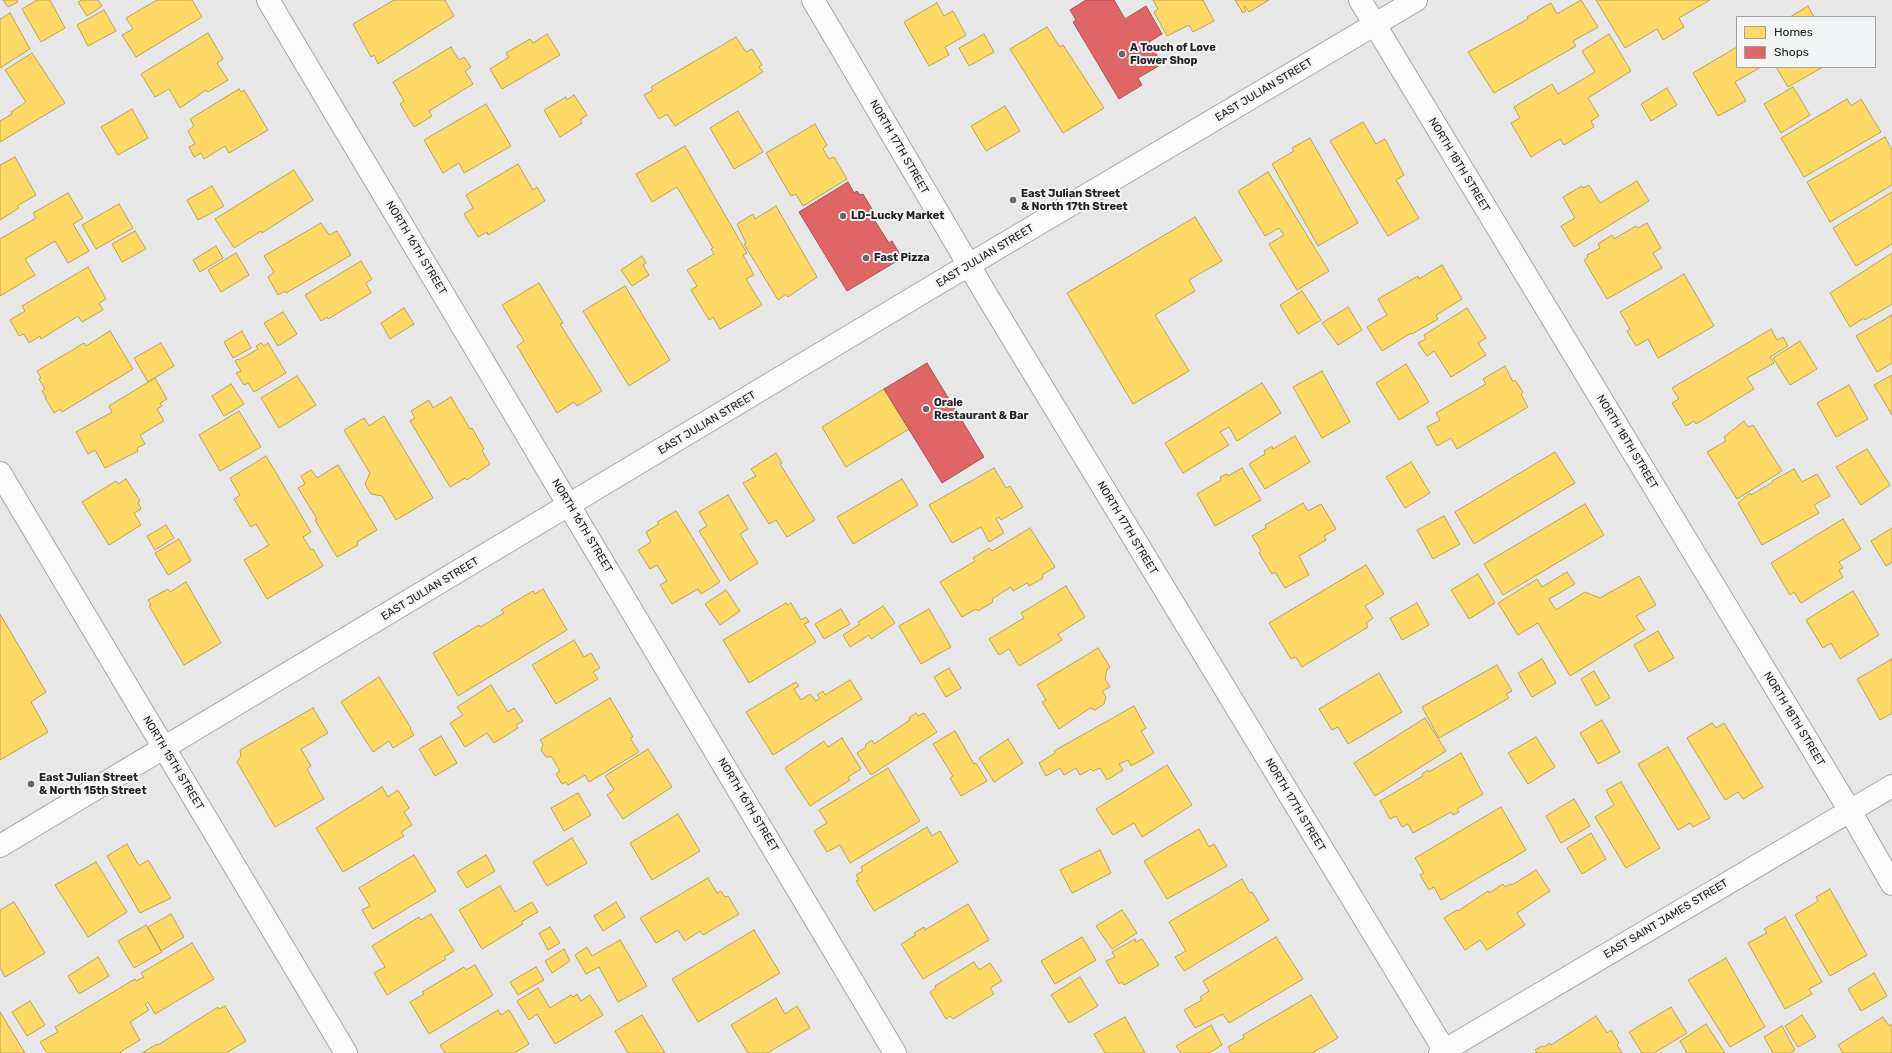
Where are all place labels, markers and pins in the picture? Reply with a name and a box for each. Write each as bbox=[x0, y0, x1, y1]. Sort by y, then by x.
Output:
place label: A Touch of Love Flower Shop bbox=[1130, 41, 1216, 67]
marker: A Touch of Love Flower Shop bbox=[1117, 49, 1127, 59]
place label: East Julian Street & North 17th Street bbox=[1021, 187, 1128, 213]
marker: East Julian Street & North 17th Street bbox=[1008, 195, 1018, 205]
place label: LD-Lucky Market bbox=[851, 209, 944, 223]
marker: LD-Lucky Market bbox=[838, 211, 848, 221]
place label: Fast Pizza bbox=[874, 251, 930, 265]
marker: Fast Pizza bbox=[861, 253, 871, 263]
place label: Orale Restaurant & Bar bbox=[934, 396, 1028, 422]
marker: Orale Restaurant & Bar bbox=[921, 404, 931, 414]
place label: East Julian Street & North 15th Street bbox=[39, 771, 147, 797]
marker: East Julian Street & North 15th Street bbox=[26, 779, 36, 789]

